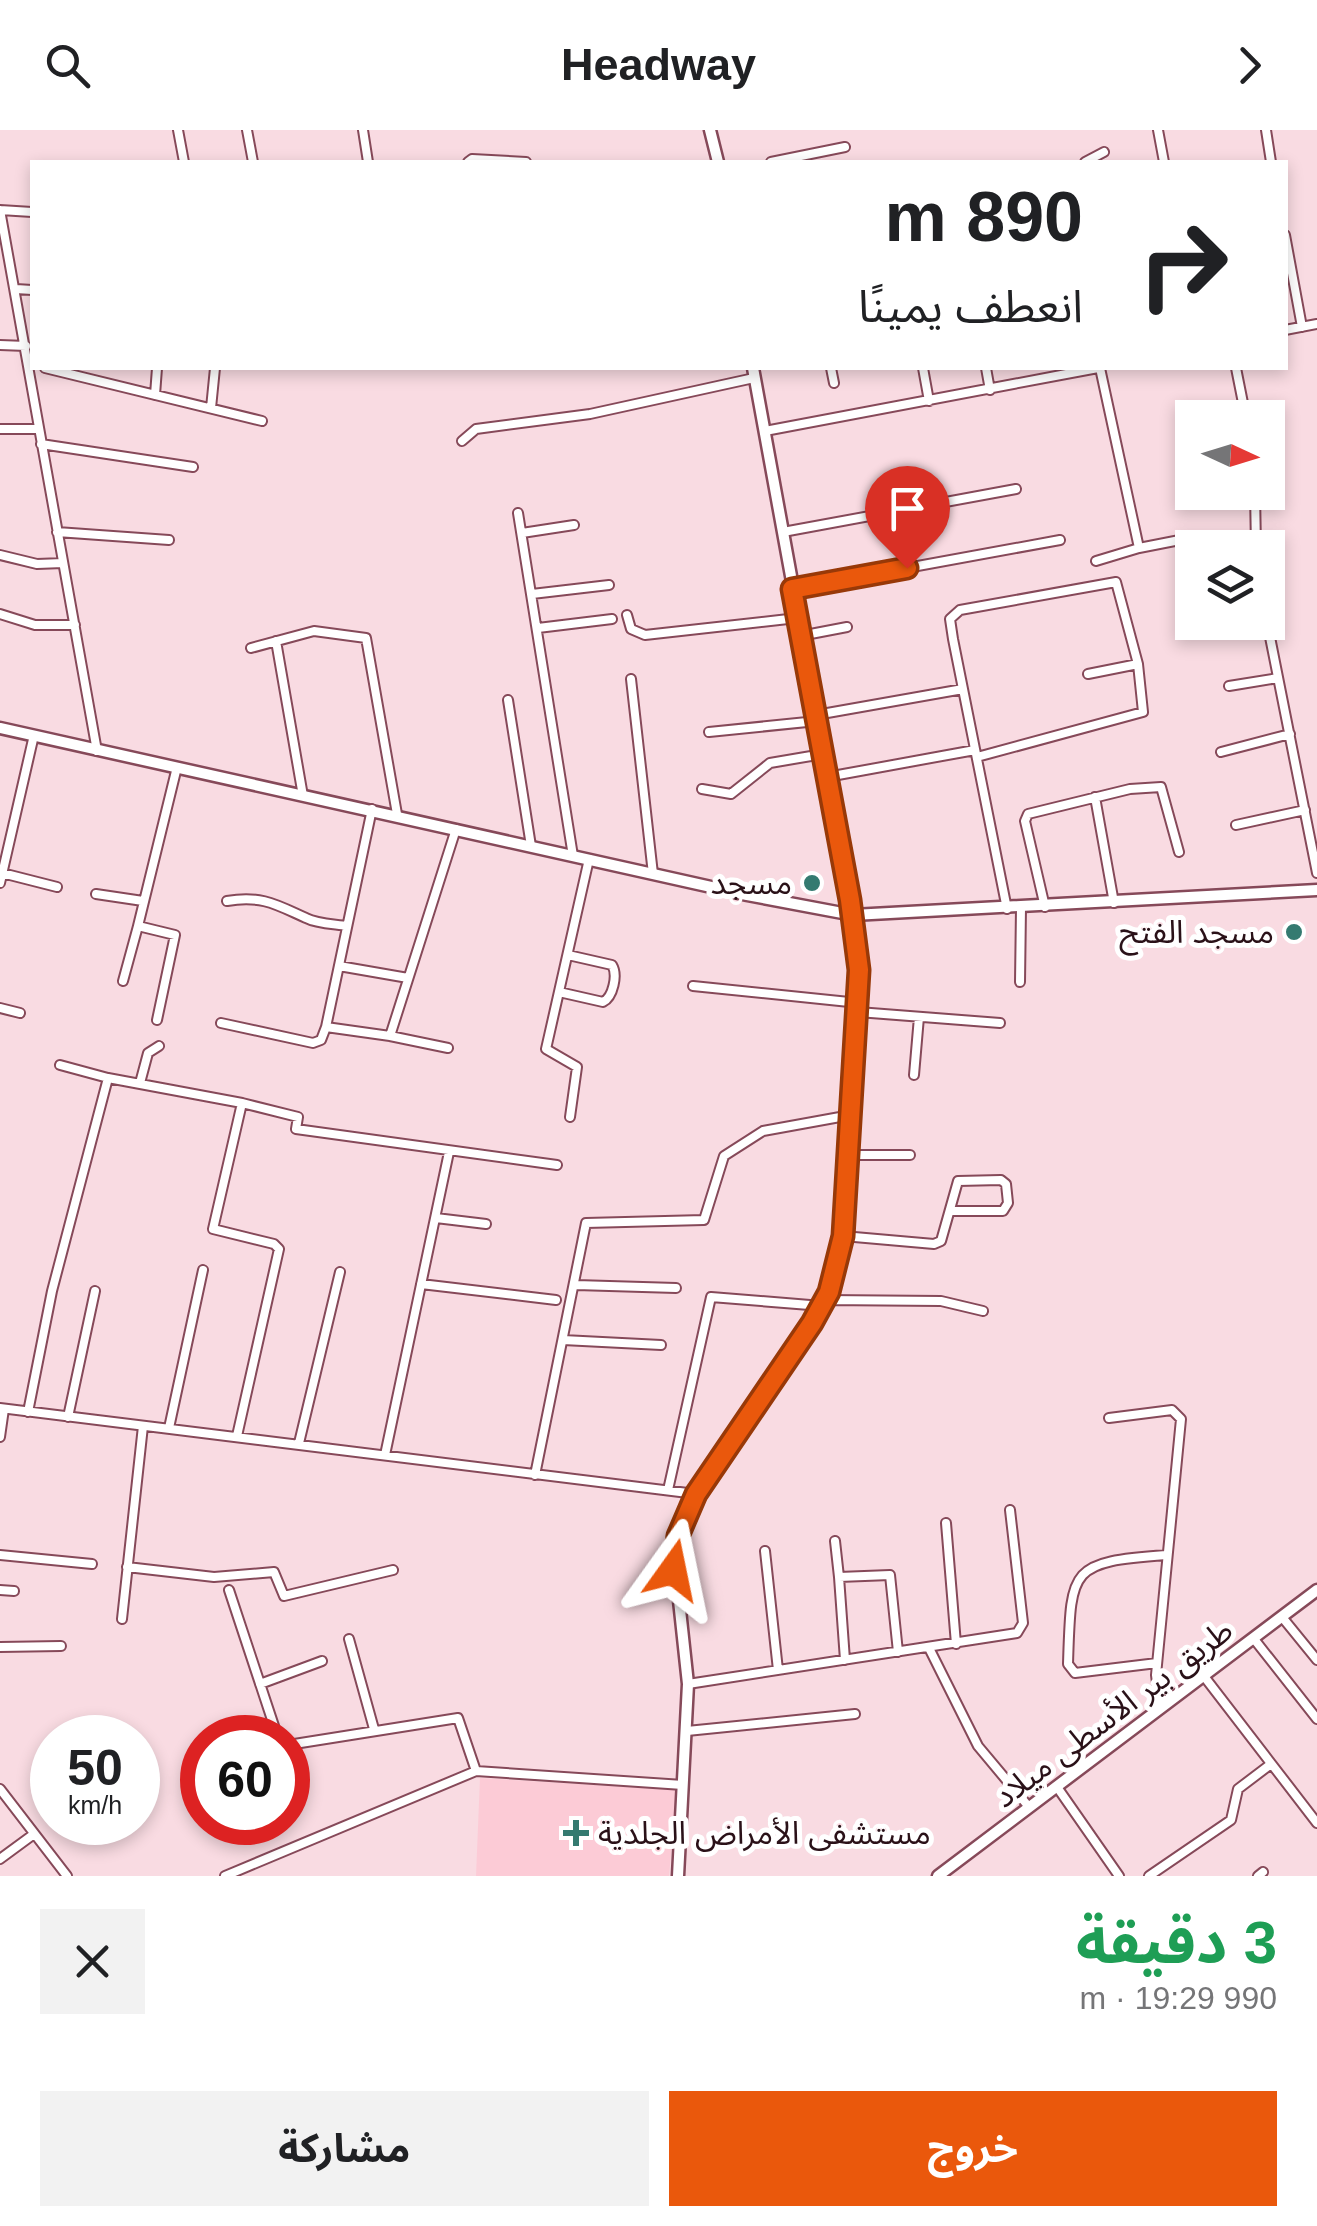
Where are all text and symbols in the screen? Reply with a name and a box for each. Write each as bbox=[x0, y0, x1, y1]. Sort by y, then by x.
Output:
icon: search bbox=[40, 38, 95, 93]
icon: forward bbox=[1222, 38, 1277, 93]
text: Headway bbox=[561, 39, 756, 90]
text: 890 m bbox=[885, 178, 1083, 256]
icon: right bbox=[1118, 200, 1248, 330]
text: انعطف يمينًا bbox=[858, 281, 1083, 332]
north arrow bbox=[1175, 400, 1285, 510]
map controls bbox=[1175, 400, 1285, 640]
pin bbox=[865, 466, 950, 569]
icon: arrive bbox=[880, 481, 935, 536]
button: layers bbox=[1175, 530, 1285, 640]
place label: مسجد bbox=[711, 865, 792, 901]
marker: مسجد bbox=[801, 872, 823, 894]
place label: مسجد الفتح bbox=[1119, 914, 1274, 956]
marker: مسجد الفتح bbox=[1283, 921, 1305, 943]
position arrow bbox=[621, 1518, 725, 1622]
street label: طريق بير الأسطى ميلاد bbox=[987, 1612, 1241, 1816]
speed limit sign: 60 bbox=[180, 1715, 310, 1845]
text: 50 bbox=[67, 1740, 123, 1796]
text: km/h bbox=[68, 1791, 122, 1819]
place label: مستشفى الأمراض الجلدية bbox=[598, 1815, 931, 1852]
marker: مستشفى الأمراض الجلدية bbox=[563, 1820, 589, 1846]
button: close bbox=[40, 1909, 145, 2014]
text: 3 دقيقة bbox=[1076, 1909, 1277, 1976]
text: 990 m · 19:29 bbox=[1080, 1980, 1277, 2016]
button: مشاركة bbox=[40, 2091, 649, 2206]
button: خروج bbox=[669, 2091, 1277, 2206]

